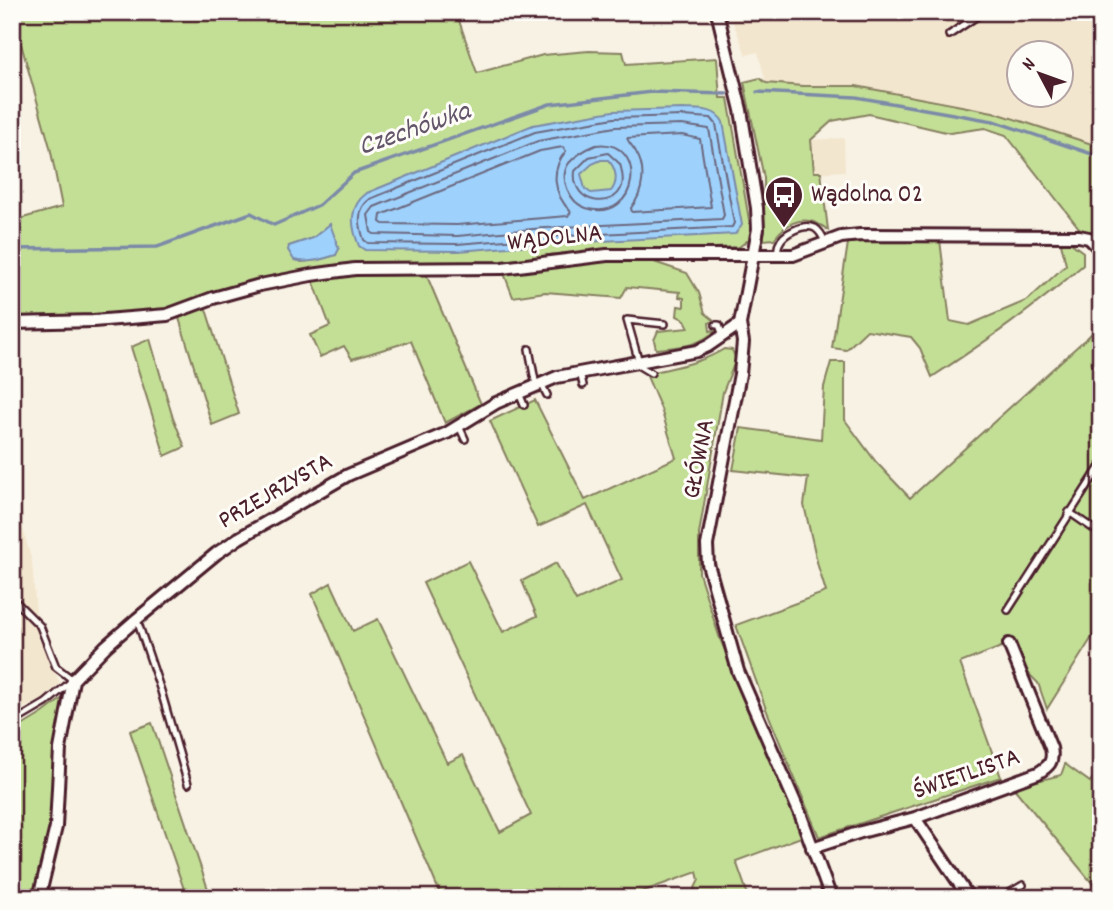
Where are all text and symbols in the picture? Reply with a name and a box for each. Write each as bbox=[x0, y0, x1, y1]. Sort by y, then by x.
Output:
north arrow bbox=[1004, 38, 1074, 108]
text: N bbox=[1017, 53, 1043, 78]
water label: Czechówka bbox=[354, 93, 478, 169]
bus stop icon: Wądolna 02 bbox=[763, 174, 805, 229]
place label: Wądolna 02 bbox=[811, 177, 923, 214]
street label: WĄDOLNA bbox=[506, 216, 604, 262]
street label: GŁÓWNA bbox=[674, 416, 726, 502]
street label: PRZEJRZYSTA bbox=[212, 444, 340, 540]
street label: ŚWIETLISTA bbox=[909, 739, 1025, 811]

